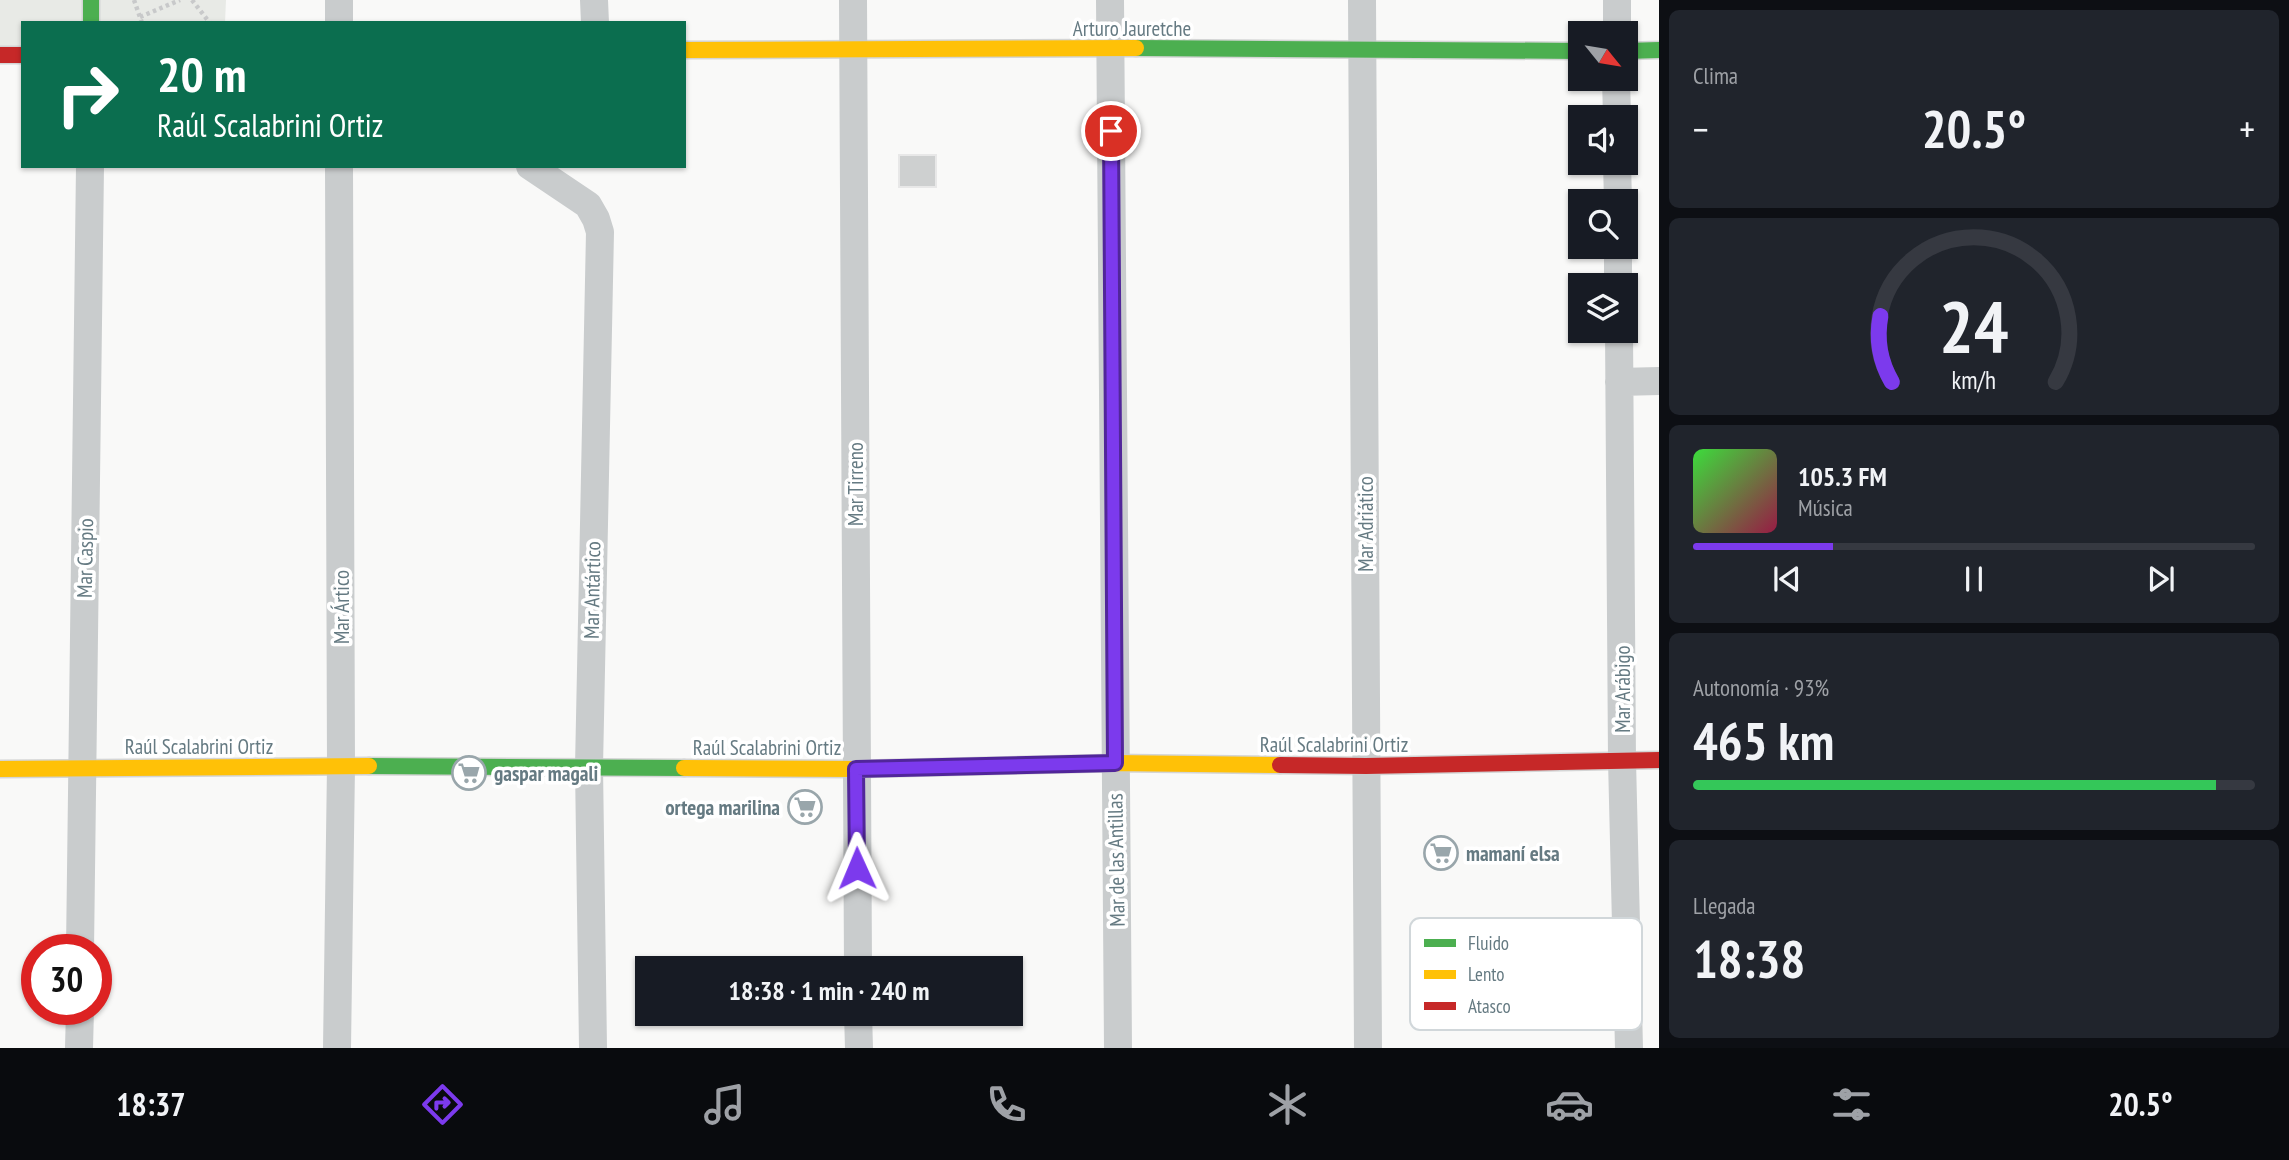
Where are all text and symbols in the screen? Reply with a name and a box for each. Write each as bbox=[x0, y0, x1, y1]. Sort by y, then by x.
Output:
street label: Arturo Jauretche bbox=[1073, 15, 1191, 42]
north arrow bbox=[1568, 21, 1638, 91]
map controls bbox=[1568, 21, 1638, 343]
text: 20 m bbox=[157, 42, 246, 106]
icon: right bbox=[42, 49, 133, 140]
text: Clima bbox=[1693, 61, 1738, 90]
text: 20.5° bbox=[1922, 95, 2026, 162]
pin bbox=[1081, 101, 1141, 161]
text: Raúl Scalabrini Ortiz bbox=[157, 104, 383, 146]
text: − bbox=[1693, 104, 1709, 153]
text: + bbox=[2239, 104, 2255, 153]
button: sound bbox=[1568, 105, 1638, 175]
icon: arrive bbox=[1092, 112, 1130, 150]
button: search bbox=[1568, 189, 1638, 259]
button: layers bbox=[1568, 273, 1638, 343]
text: 24 bbox=[1939, 279, 2009, 373]
text: km/h bbox=[1952, 364, 1996, 396]
street label: Mar Tirreno bbox=[842, 442, 869, 526]
text: 105.3 FM bbox=[1798, 460, 1887, 493]
street label: Mar Adriático bbox=[1352, 476, 1379, 572]
text: Música bbox=[1798, 493, 1853, 522]
street label: Mar Caspio bbox=[71, 518, 99, 598]
street label: Mar Antártico bbox=[578, 541, 606, 639]
icon: previous bbox=[1768, 560, 1806, 598]
icon: pause bbox=[1955, 560, 1993, 598]
icon: next bbox=[2142, 560, 2180, 598]
street label: Mar Ártico bbox=[328, 570, 355, 644]
street label: Mar Arábigo bbox=[1609, 645, 1636, 733]
text: Autonomía · 93% bbox=[1693, 673, 1829, 702]
text: 465 km bbox=[1693, 707, 1834, 774]
street label: Raúl Scalabrini Ortiz bbox=[1260, 731, 1408, 758]
street label: Raúl Scalabrini Ortiz bbox=[125, 733, 273, 760]
street label: Raúl Scalabrini Ortiz bbox=[693, 734, 841, 761]
supermarket icon: gaspar magali bbox=[450, 754, 488, 792]
place label: gaspar magali bbox=[494, 760, 598, 787]
supermarket icon: ortega marilina bbox=[786, 788, 824, 826]
street label: Mar de las Antillas bbox=[1101, 793, 1131, 927]
place label: ortega marilina bbox=[665, 794, 780, 821]
position arrow bbox=[820, 831, 894, 905]
supermarket icon: mamaní elsa bbox=[1422, 834, 1460, 872]
place label: mamaní elsa bbox=[1466, 840, 1560, 867]
text: Llegada bbox=[1693, 891, 1756, 920]
legend bbox=[1410, 918, 1642, 1030]
text: 18:38 bbox=[1693, 925, 1805, 992]
text: Fluido bbox=[1468, 931, 1509, 955]
speed limit sign: 30 bbox=[21, 934, 112, 1025]
text: Lento bbox=[1468, 962, 1505, 986]
text: 18:38 · 1 min · 240 m bbox=[729, 974, 929, 1007]
text: Atasco bbox=[1468, 994, 1511, 1018]
icon: directions bbox=[418, 1080, 467, 1129]
icon: music bbox=[700, 1080, 749, 1129]
icon: phone bbox=[982, 1080, 1031, 1129]
icon: climate bbox=[1263, 1080, 1312, 1129]
icon: car bbox=[1545, 1080, 1594, 1129]
icon: filters bbox=[1827, 1080, 1876, 1129]
text: 18:37 bbox=[116, 1083, 186, 1125]
text: 20.5° bbox=[2108, 1083, 2173, 1125]

